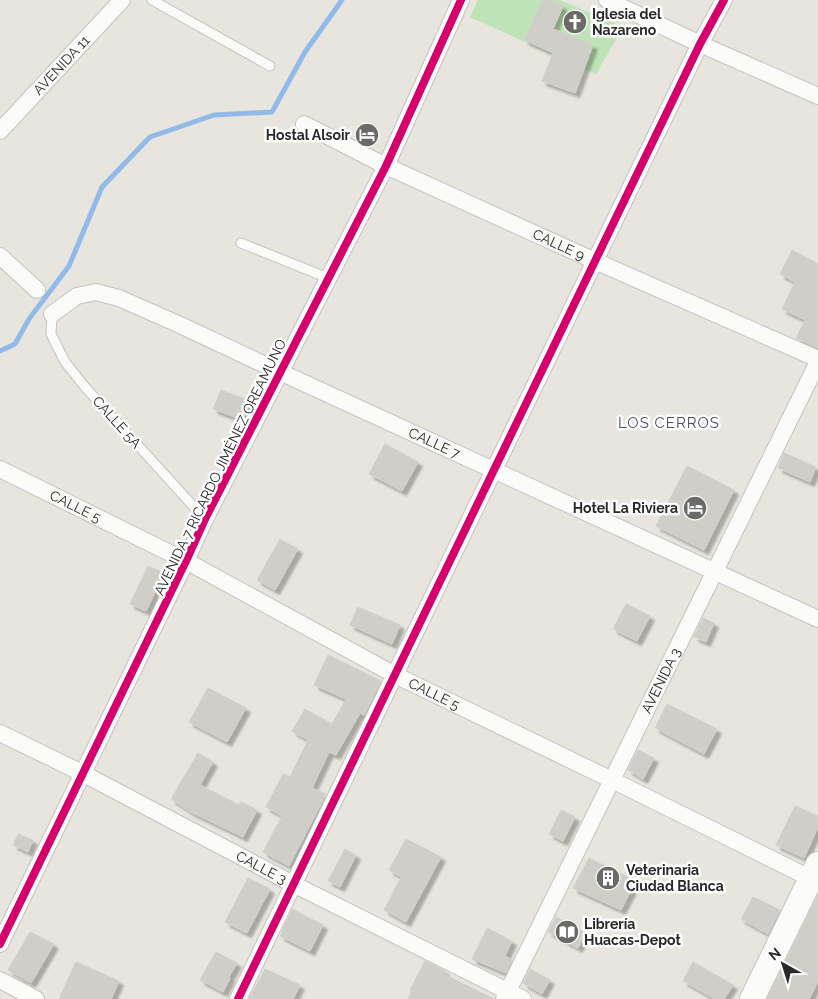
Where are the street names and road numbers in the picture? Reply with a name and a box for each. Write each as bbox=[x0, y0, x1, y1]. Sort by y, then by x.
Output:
street label: AVENIDA 11 bbox=[30, 32, 93, 98]
street label: CALLE 9 bbox=[530, 226, 587, 263]
street label: AVENIDA 7 RICARDO JIMÉNEZ OREAMUNO bbox=[150, 336, 289, 598]
street label: CALLE 5A bbox=[89, 393, 145, 452]
street label: CALLE 7 bbox=[406, 424, 463, 462]
street label: CALLE 5 bbox=[47, 487, 104, 526]
street label: AVENIDA 3 bbox=[638, 645, 684, 716]
street label: CALLE 5 bbox=[406, 675, 463, 713]
street label: CALLE 3 bbox=[233, 848, 289, 887]

